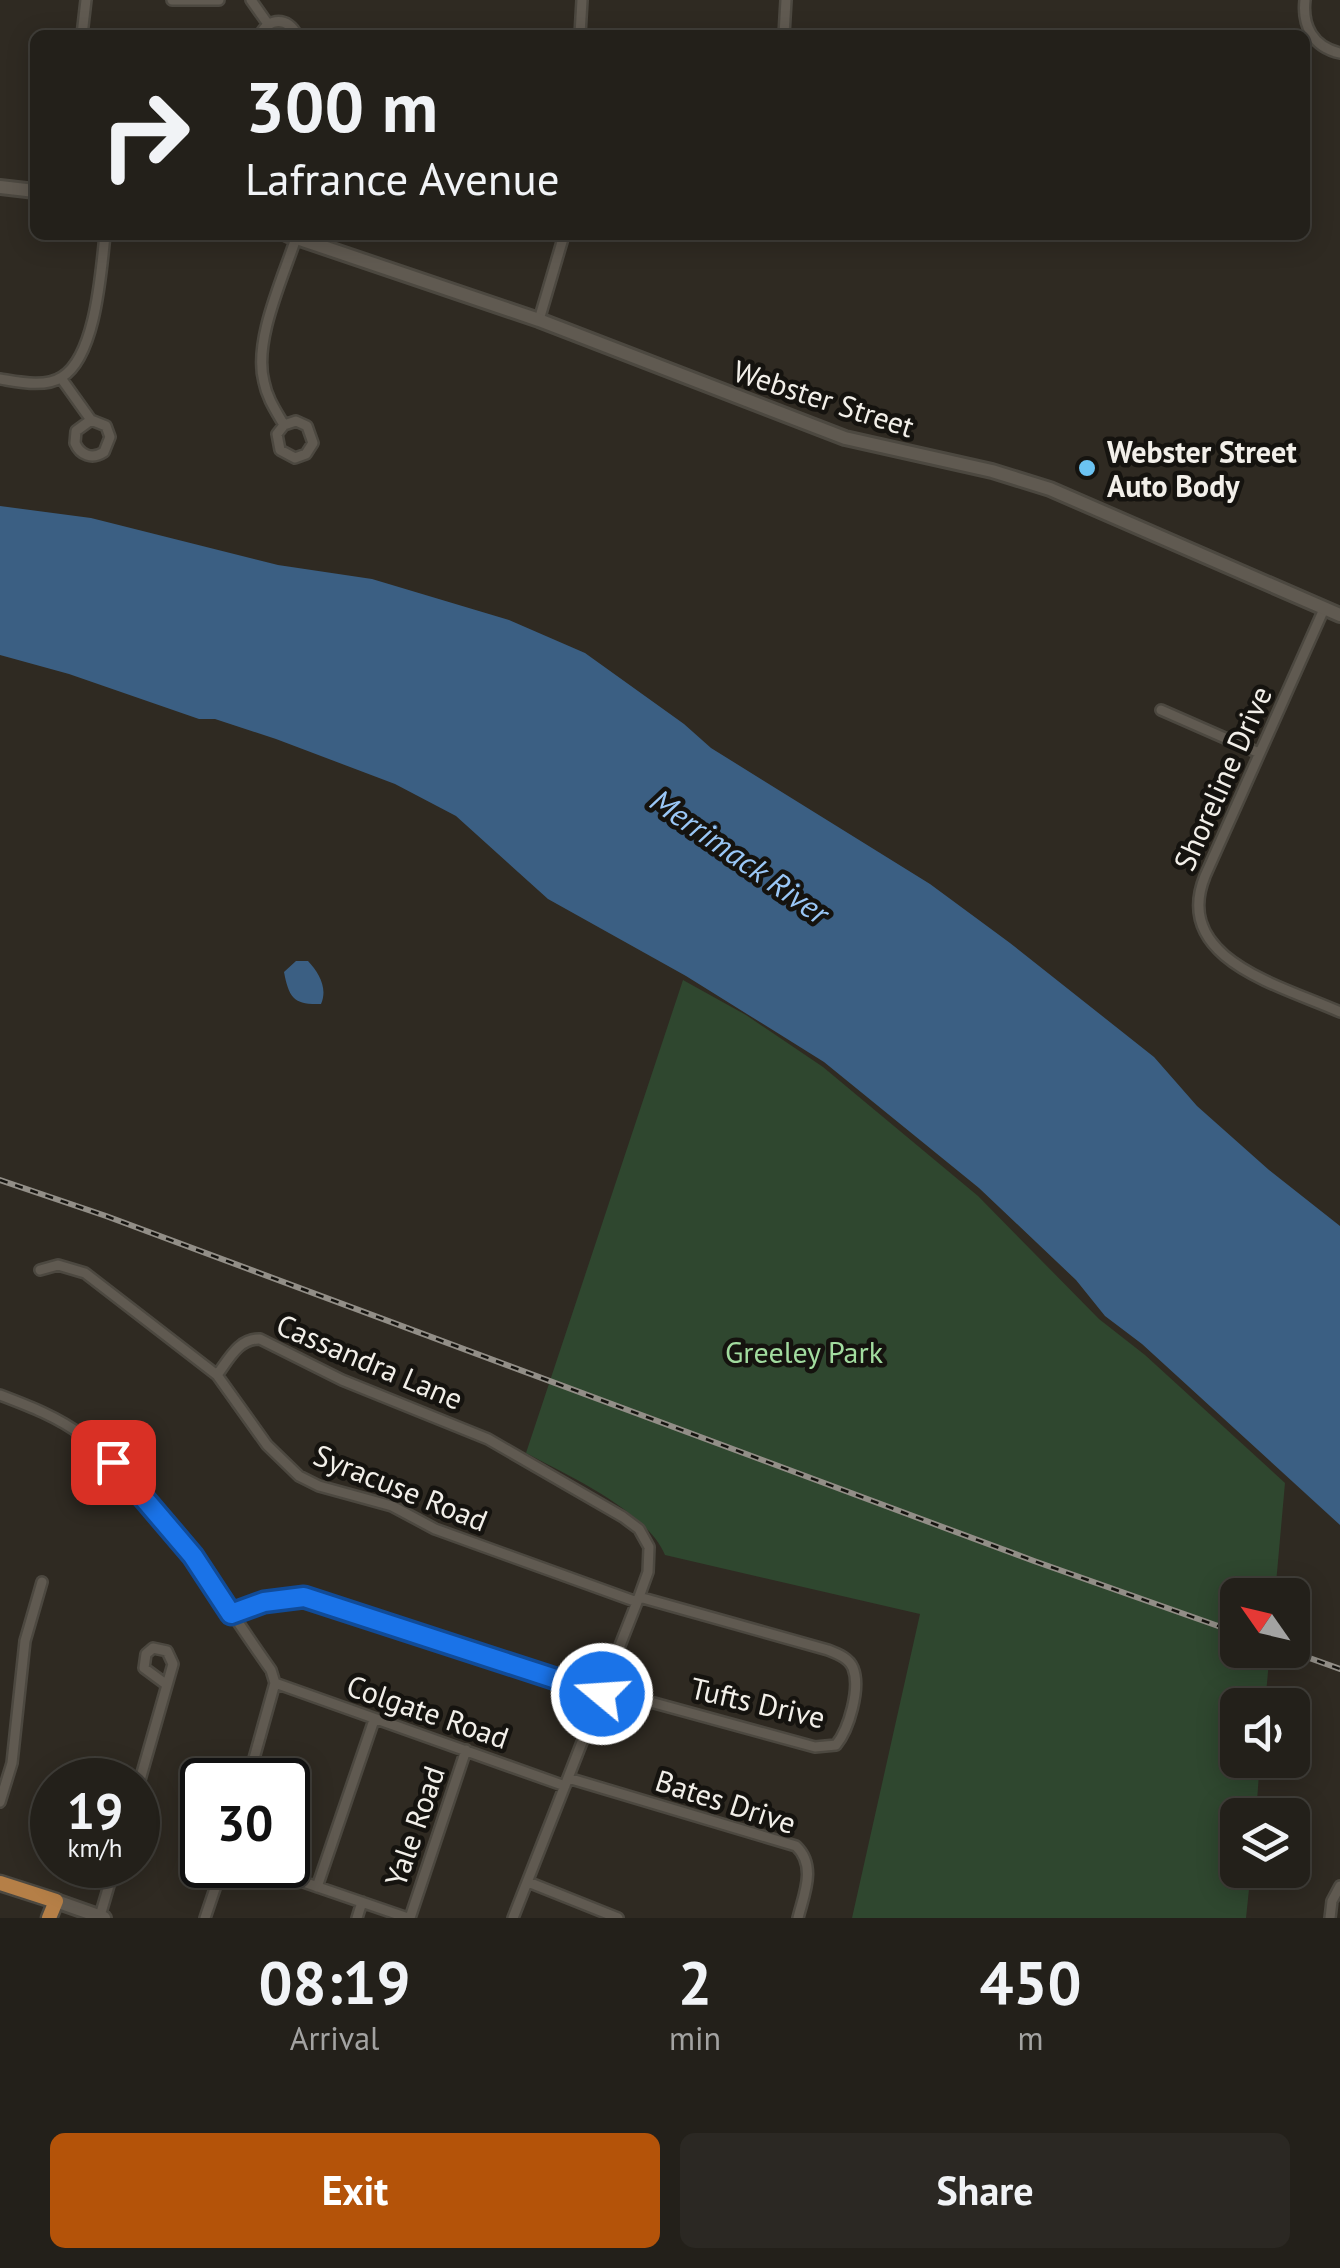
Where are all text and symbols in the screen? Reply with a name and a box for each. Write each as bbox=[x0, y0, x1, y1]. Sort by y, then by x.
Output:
text: 300 m bbox=[245, 61, 438, 151]
icon: right bbox=[80, 70, 210, 200]
text: Lafrance Avenue bbox=[245, 149, 560, 207]
street label: Webster Street bbox=[729, 350, 919, 446]
place label: Webster Street Auto Body bbox=[1107, 432, 1297, 505]
marker: Webster Street Auto Body bbox=[1076, 457, 1098, 479]
street label: Shoreline Drive bbox=[1164, 680, 1280, 876]
water label: Merrimack River bbox=[642, 779, 840, 934]
street label: Cassandra Lane bbox=[271, 1304, 469, 1418]
park label: Greeley Park bbox=[725, 1332, 884, 1371]
pin bbox=[71, 1420, 156, 1505]
street label: Syracuse Road bbox=[308, 1434, 494, 1540]
icon: arrive bbox=[86, 1435, 141, 1490]
north arrow bbox=[1220, 1578, 1310, 1668]
map controls bbox=[1220, 1578, 1310, 1888]
position arrow bbox=[550, 1642, 654, 1746]
street label: Colgate Road bbox=[342, 1665, 514, 1757]
street label: Tufts Drive bbox=[687, 1668, 829, 1736]
button: sound bbox=[1220, 1688, 1310, 1778]
speed limit sign: 30 bbox=[180, 1758, 310, 1888]
street label: Bates Drive bbox=[651, 1760, 801, 1842]
street label: Yale Road bbox=[375, 1761, 453, 1891]
text: 19 bbox=[67, 1778, 123, 1843]
button: layers bbox=[1220, 1798, 1310, 1888]
text: km/h bbox=[68, 1832, 122, 1864]
text: 08:19 bbox=[258, 1943, 411, 2021]
text: 2 bbox=[678, 1943, 712, 2021]
text: 450 bbox=[980, 1943, 1082, 2021]
text: Arrival bbox=[290, 2017, 379, 2059]
text: min bbox=[669, 2017, 721, 2059]
text: m bbox=[1018, 2017, 1044, 2059]
button: Exit bbox=[50, 2133, 660, 2248]
button: Share bbox=[680, 2133, 1290, 2248]

